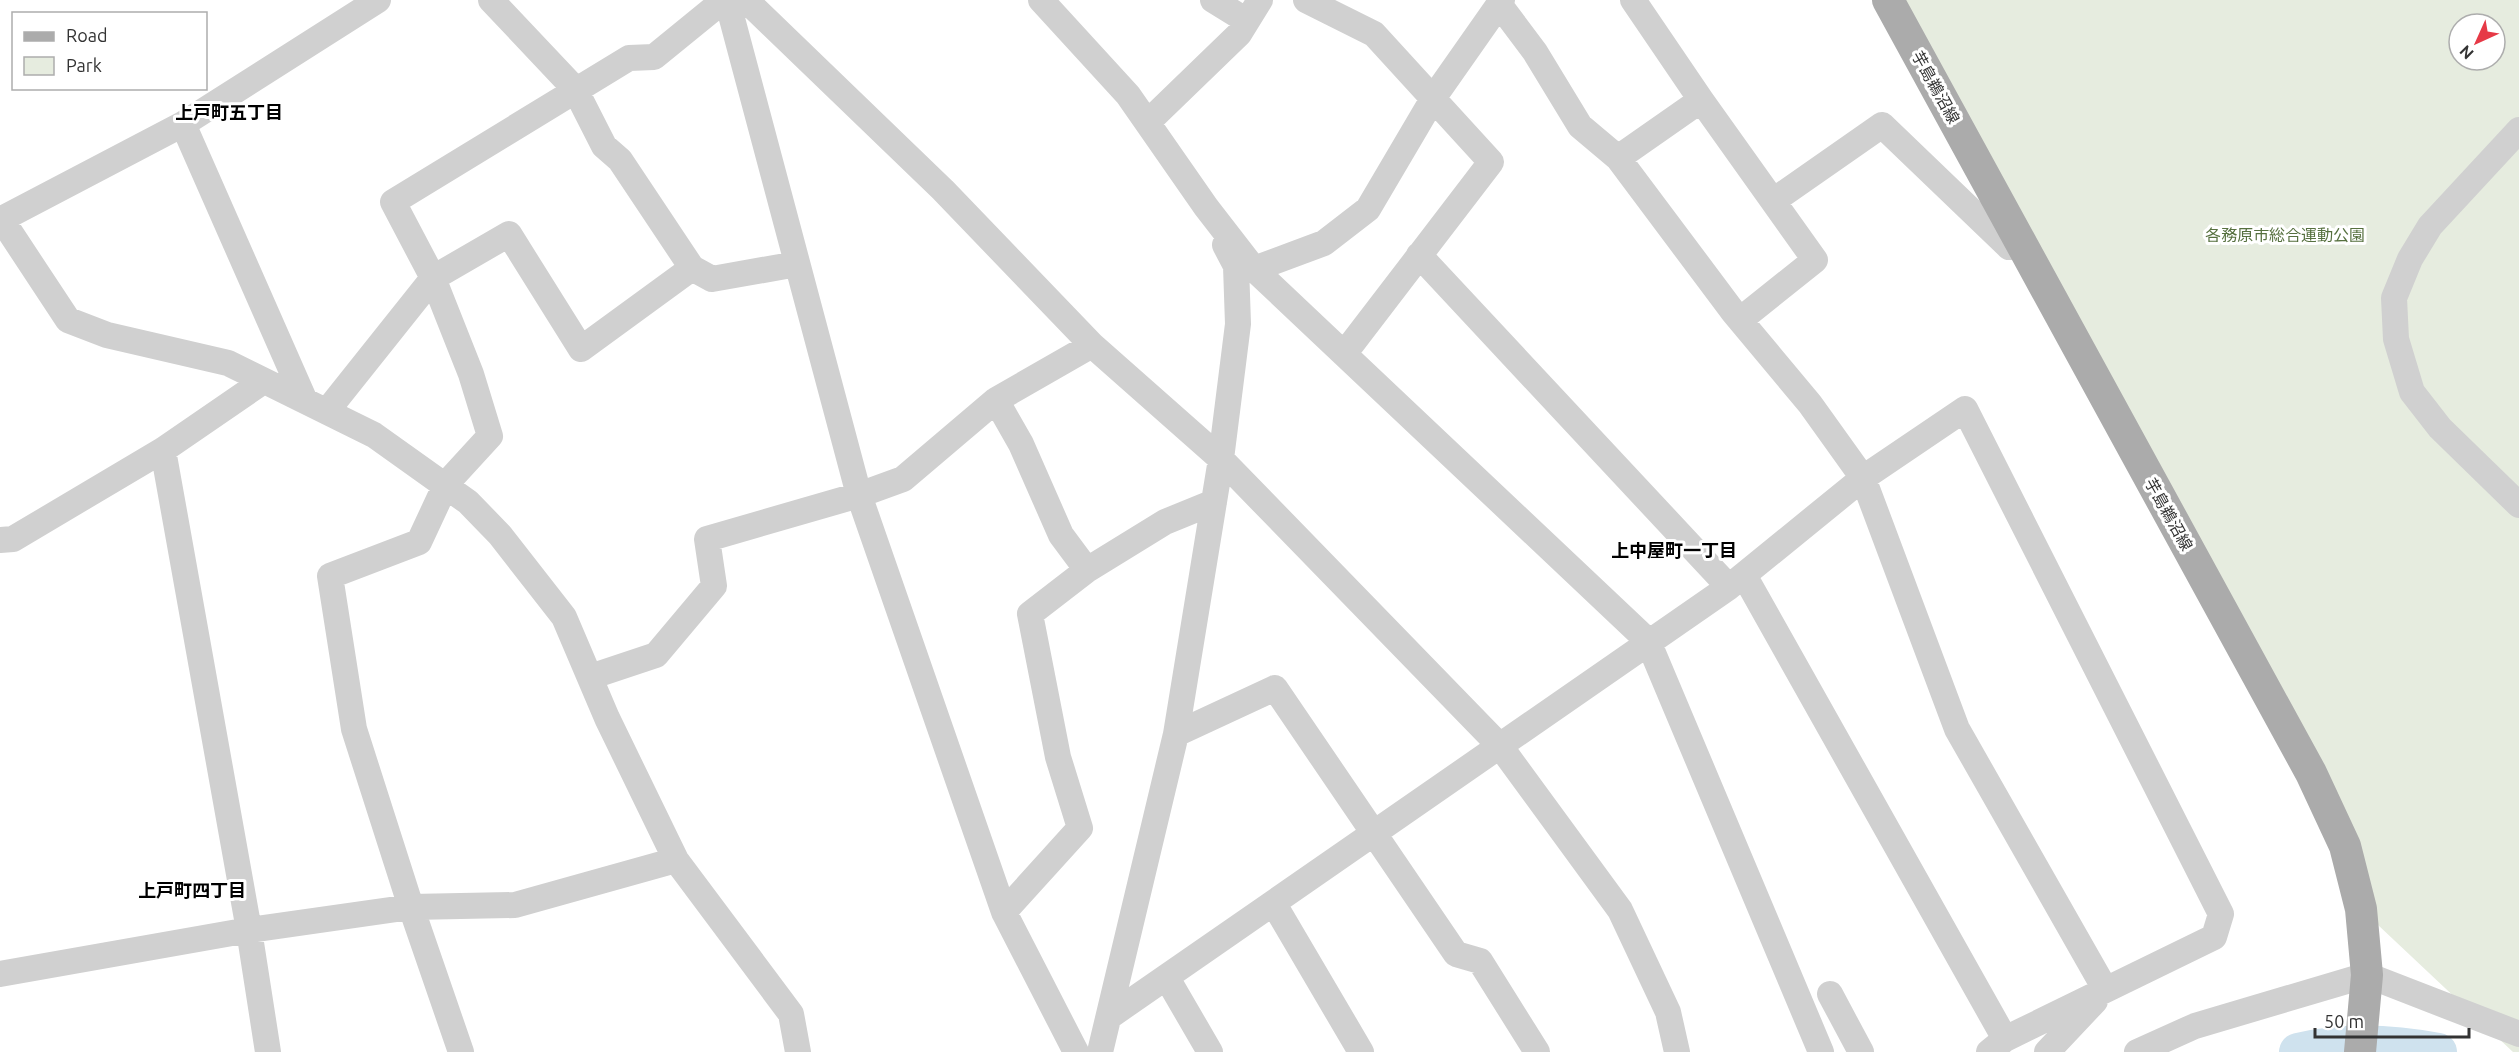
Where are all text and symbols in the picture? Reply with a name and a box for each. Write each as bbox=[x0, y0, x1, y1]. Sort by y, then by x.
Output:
legend bbox=[12, 12, 207, 90]
north arrow bbox=[2447, 12, 2507, 72]
text: Road bbox=[66, 25, 108, 45]
text: N bbox=[2456, 42, 2477, 63]
street label: 芋島鵜沼線 bbox=[1909, 48, 1963, 126]
text: Park bbox=[66, 55, 102, 75]
district label: 上戸町五丁目 bbox=[175, 102, 283, 122]
park label: 各務原市総合運動公園 bbox=[2205, 226, 2365, 244]
street label: 芋島鵜沼線 bbox=[2142, 475, 2196, 553]
district label: 上中屋町一丁目 bbox=[1611, 540, 1737, 560]
district label: 上戸町四丁目 bbox=[138, 880, 246, 900]
scale bar bbox=[2315, 1001, 2470, 1039]
text: 50 m bbox=[2324, 1011, 2364, 1031]

